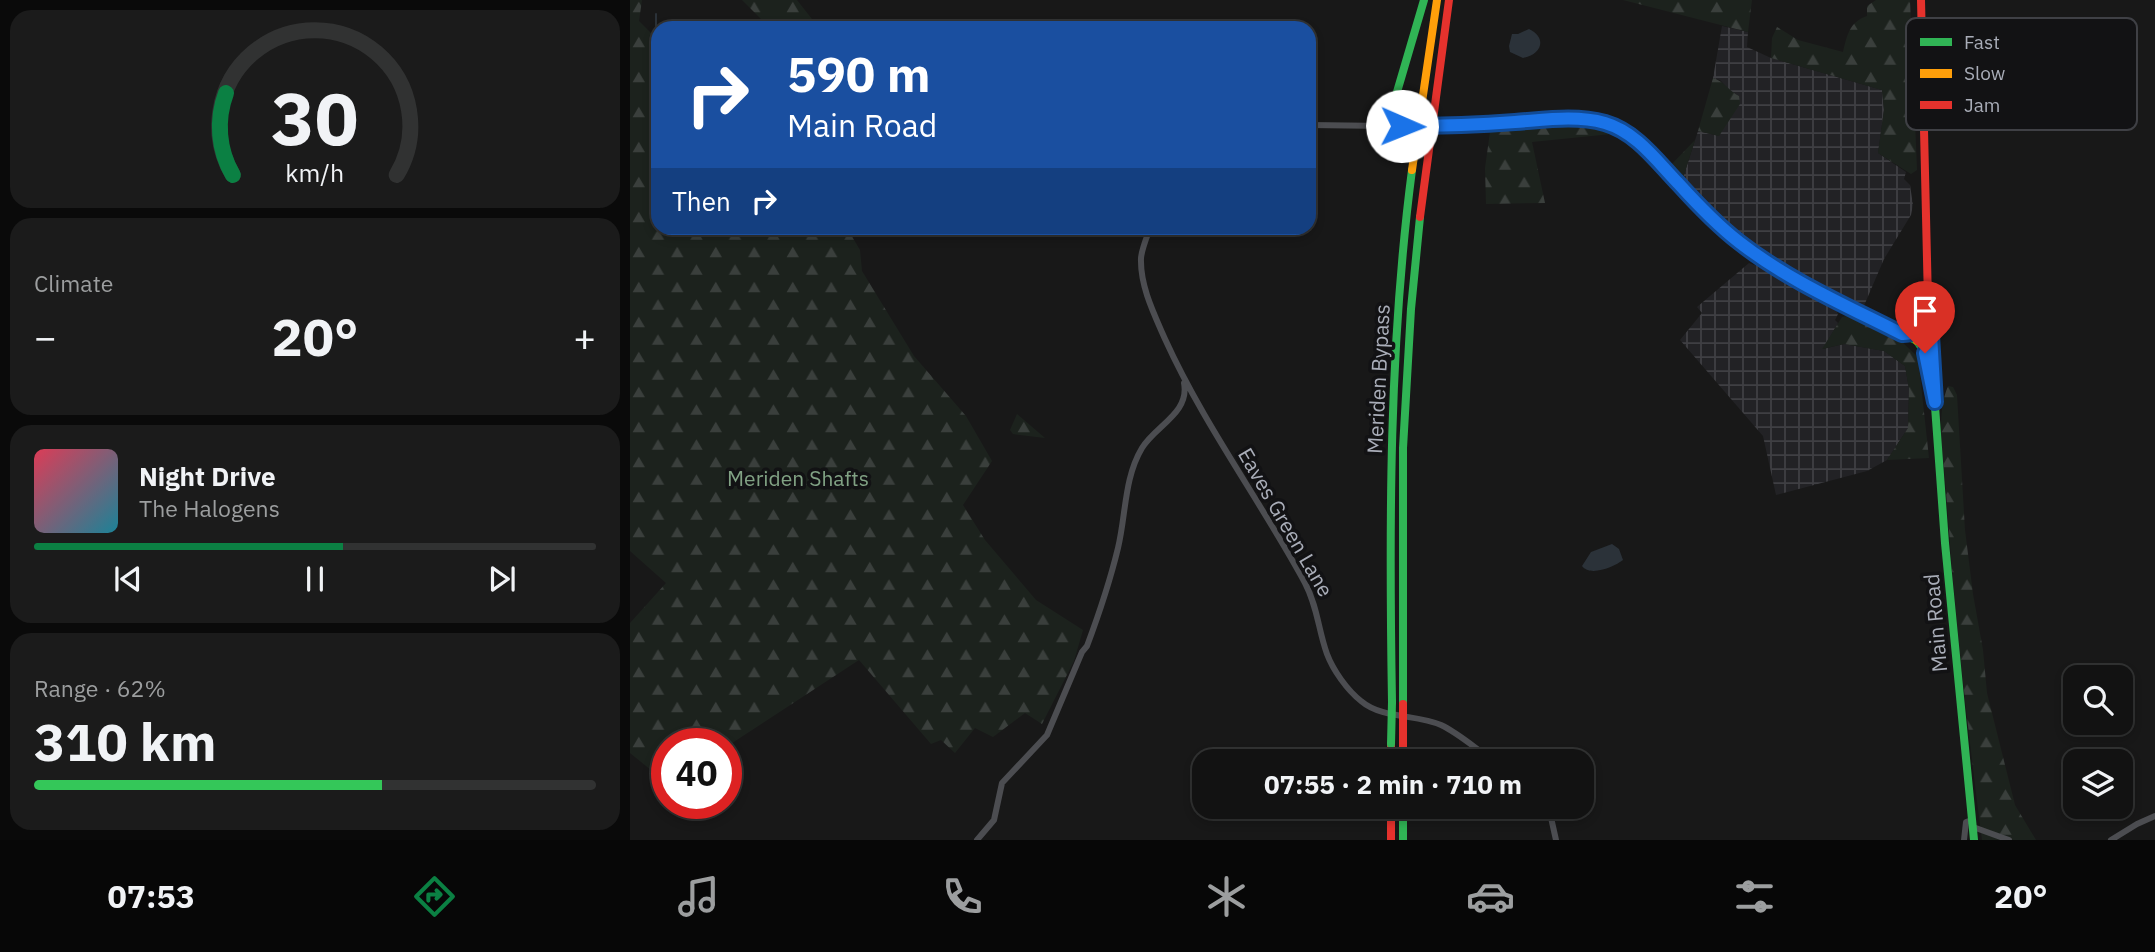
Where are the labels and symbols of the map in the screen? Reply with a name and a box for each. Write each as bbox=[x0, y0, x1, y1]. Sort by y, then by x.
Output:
legend bbox=[1906, 18, 2137, 130]
text: Fast bbox=[1964, 30, 2000, 54]
text: Slow bbox=[1964, 61, 2005, 85]
position arrow bbox=[1365, 89, 1439, 163]
text: Jam bbox=[1964, 93, 2000, 117]
pin bbox=[1895, 281, 1955, 353]
street label: Meriden Bypass bbox=[1360, 303, 1396, 455]
street label: Eaves Green Lane bbox=[1232, 442, 1340, 602]
park label: Meriden Shafts bbox=[727, 464, 869, 492]
street label: Main Road bbox=[1917, 573, 1953, 673]
speed limit sign: 40 bbox=[651, 728, 742, 819]

